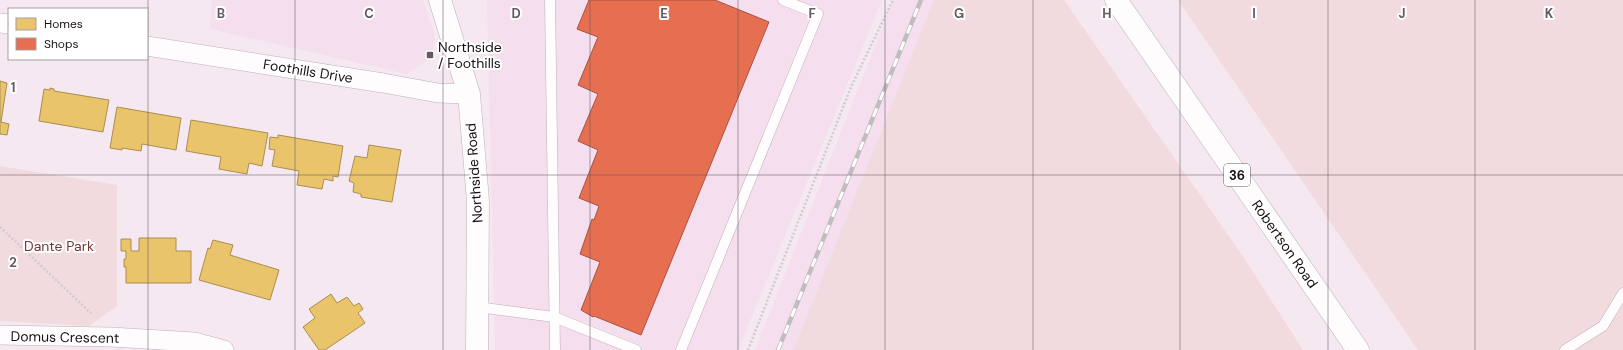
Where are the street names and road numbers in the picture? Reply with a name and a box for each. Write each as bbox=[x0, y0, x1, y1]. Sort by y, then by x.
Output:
street label: Foothills Drive bbox=[262, 55, 354, 87]
street label: Northside Road bbox=[462, 122, 486, 224]
road number: 36 bbox=[1224, 164, 1250, 186]
street label: Robertson Road bbox=[1248, 197, 1322, 291]
street label: Domus Crescent bbox=[11, 327, 119, 347]

